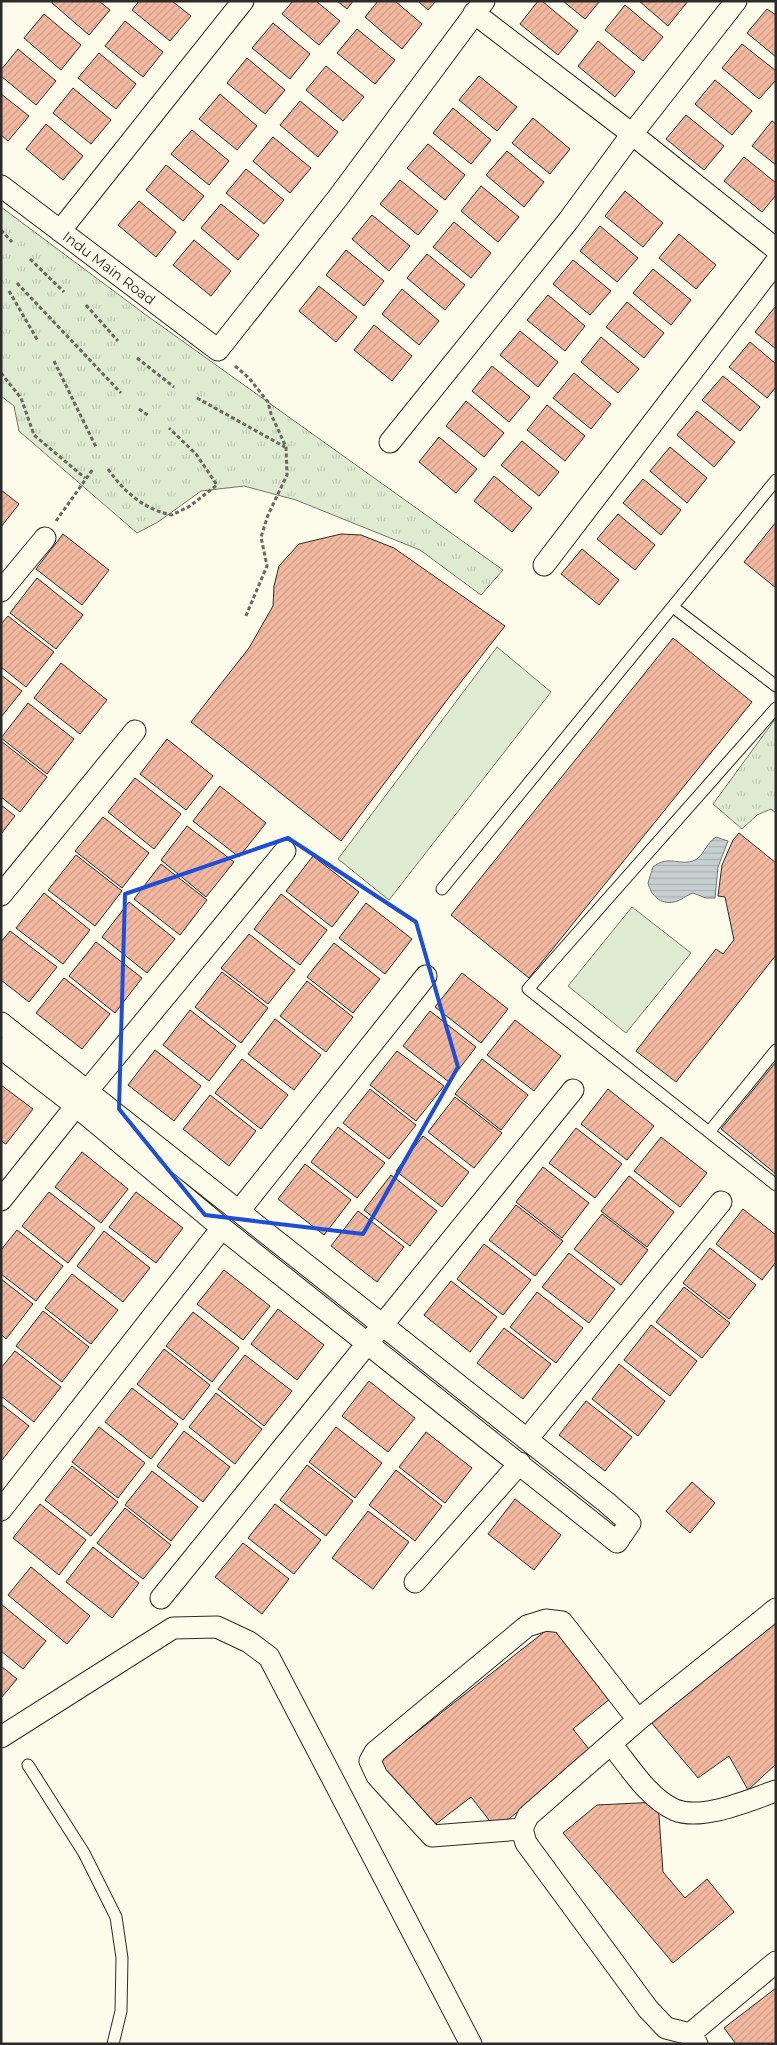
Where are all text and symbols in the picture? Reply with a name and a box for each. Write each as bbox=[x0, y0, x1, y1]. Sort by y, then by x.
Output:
street label: Indu Main Road bbox=[59, 227, 159, 309]

